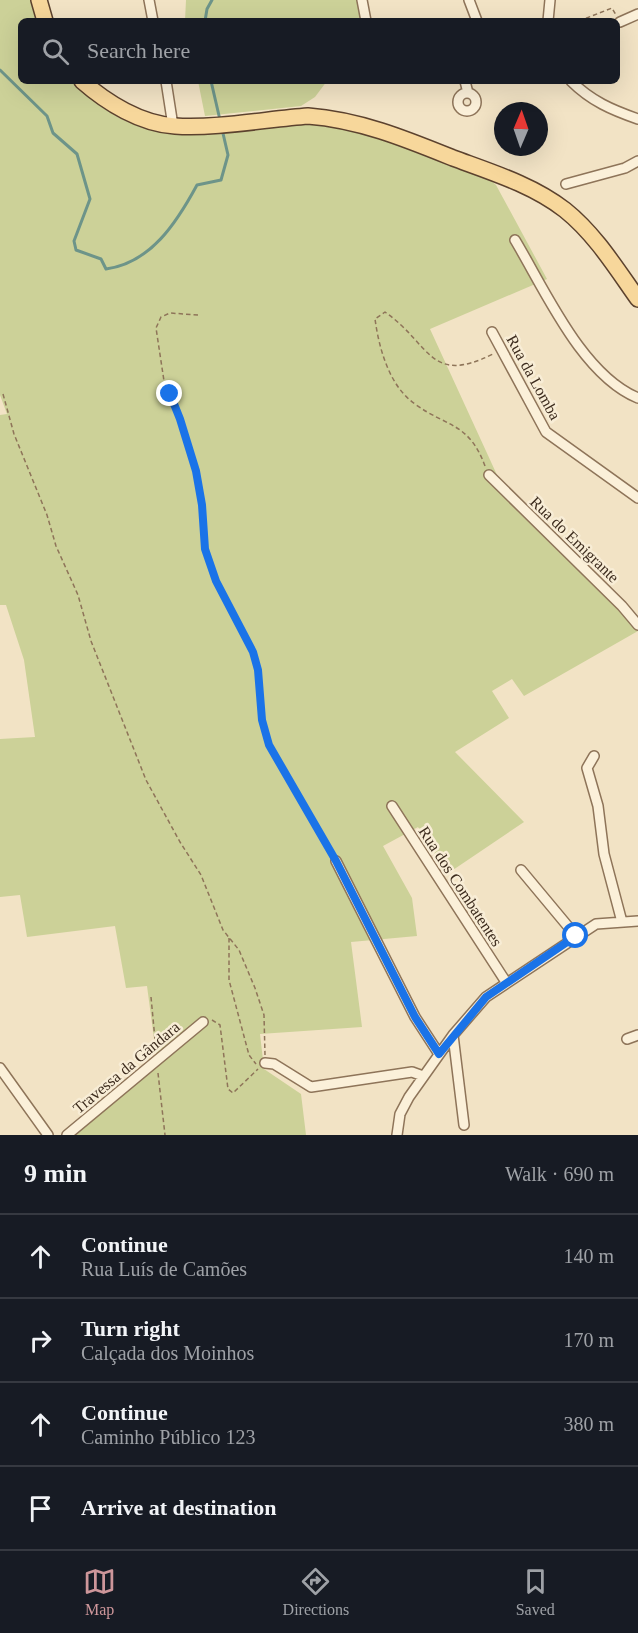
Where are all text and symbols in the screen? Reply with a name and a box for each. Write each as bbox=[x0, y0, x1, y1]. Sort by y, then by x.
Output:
search box bbox=[18, 18, 620, 84]
icon: search bbox=[39, 35, 72, 68]
text: Search here bbox=[87, 38, 190, 63]
north arrow bbox=[494, 102, 548, 156]
street label: Rua da Lomba bbox=[503, 332, 564, 423]
route end bbox=[156, 380, 182, 406]
street label: Rua do Emigrante bbox=[526, 493, 622, 587]
street label: Rua dos Combatentes bbox=[415, 823, 506, 949]
route start bbox=[562, 922, 588, 948]
street label: Travessa da Gândara bbox=[70, 1018, 183, 1117]
text: 9 min bbox=[24, 1159, 87, 1188]
text: Walk · 690 m bbox=[505, 1163, 614, 1185]
text: Continue bbox=[81, 1232, 168, 1257]
icon: ahead bbox=[24, 1240, 57, 1273]
text: 140 m bbox=[563, 1245, 614, 1267]
text: Rua Luís de Camões bbox=[81, 1258, 247, 1280]
text: Turn right bbox=[81, 1316, 180, 1341]
icon: right bbox=[24, 1324, 57, 1357]
text: 170 m bbox=[563, 1329, 614, 1351]
text: Calçada dos Moinhos bbox=[81, 1342, 254, 1364]
text: Continue bbox=[81, 1400, 168, 1425]
icon: ahead bbox=[24, 1408, 57, 1441]
text: 380 m bbox=[563, 1413, 614, 1435]
text: Caminho Público 123 bbox=[81, 1426, 255, 1448]
icon: arrive bbox=[24, 1492, 57, 1525]
text: Arrive at destination bbox=[81, 1495, 277, 1520]
tab: Map bbox=[83, 1565, 116, 1619]
tab: Directions bbox=[283, 1565, 349, 1619]
tab: Saved bbox=[516, 1565, 555, 1619]

